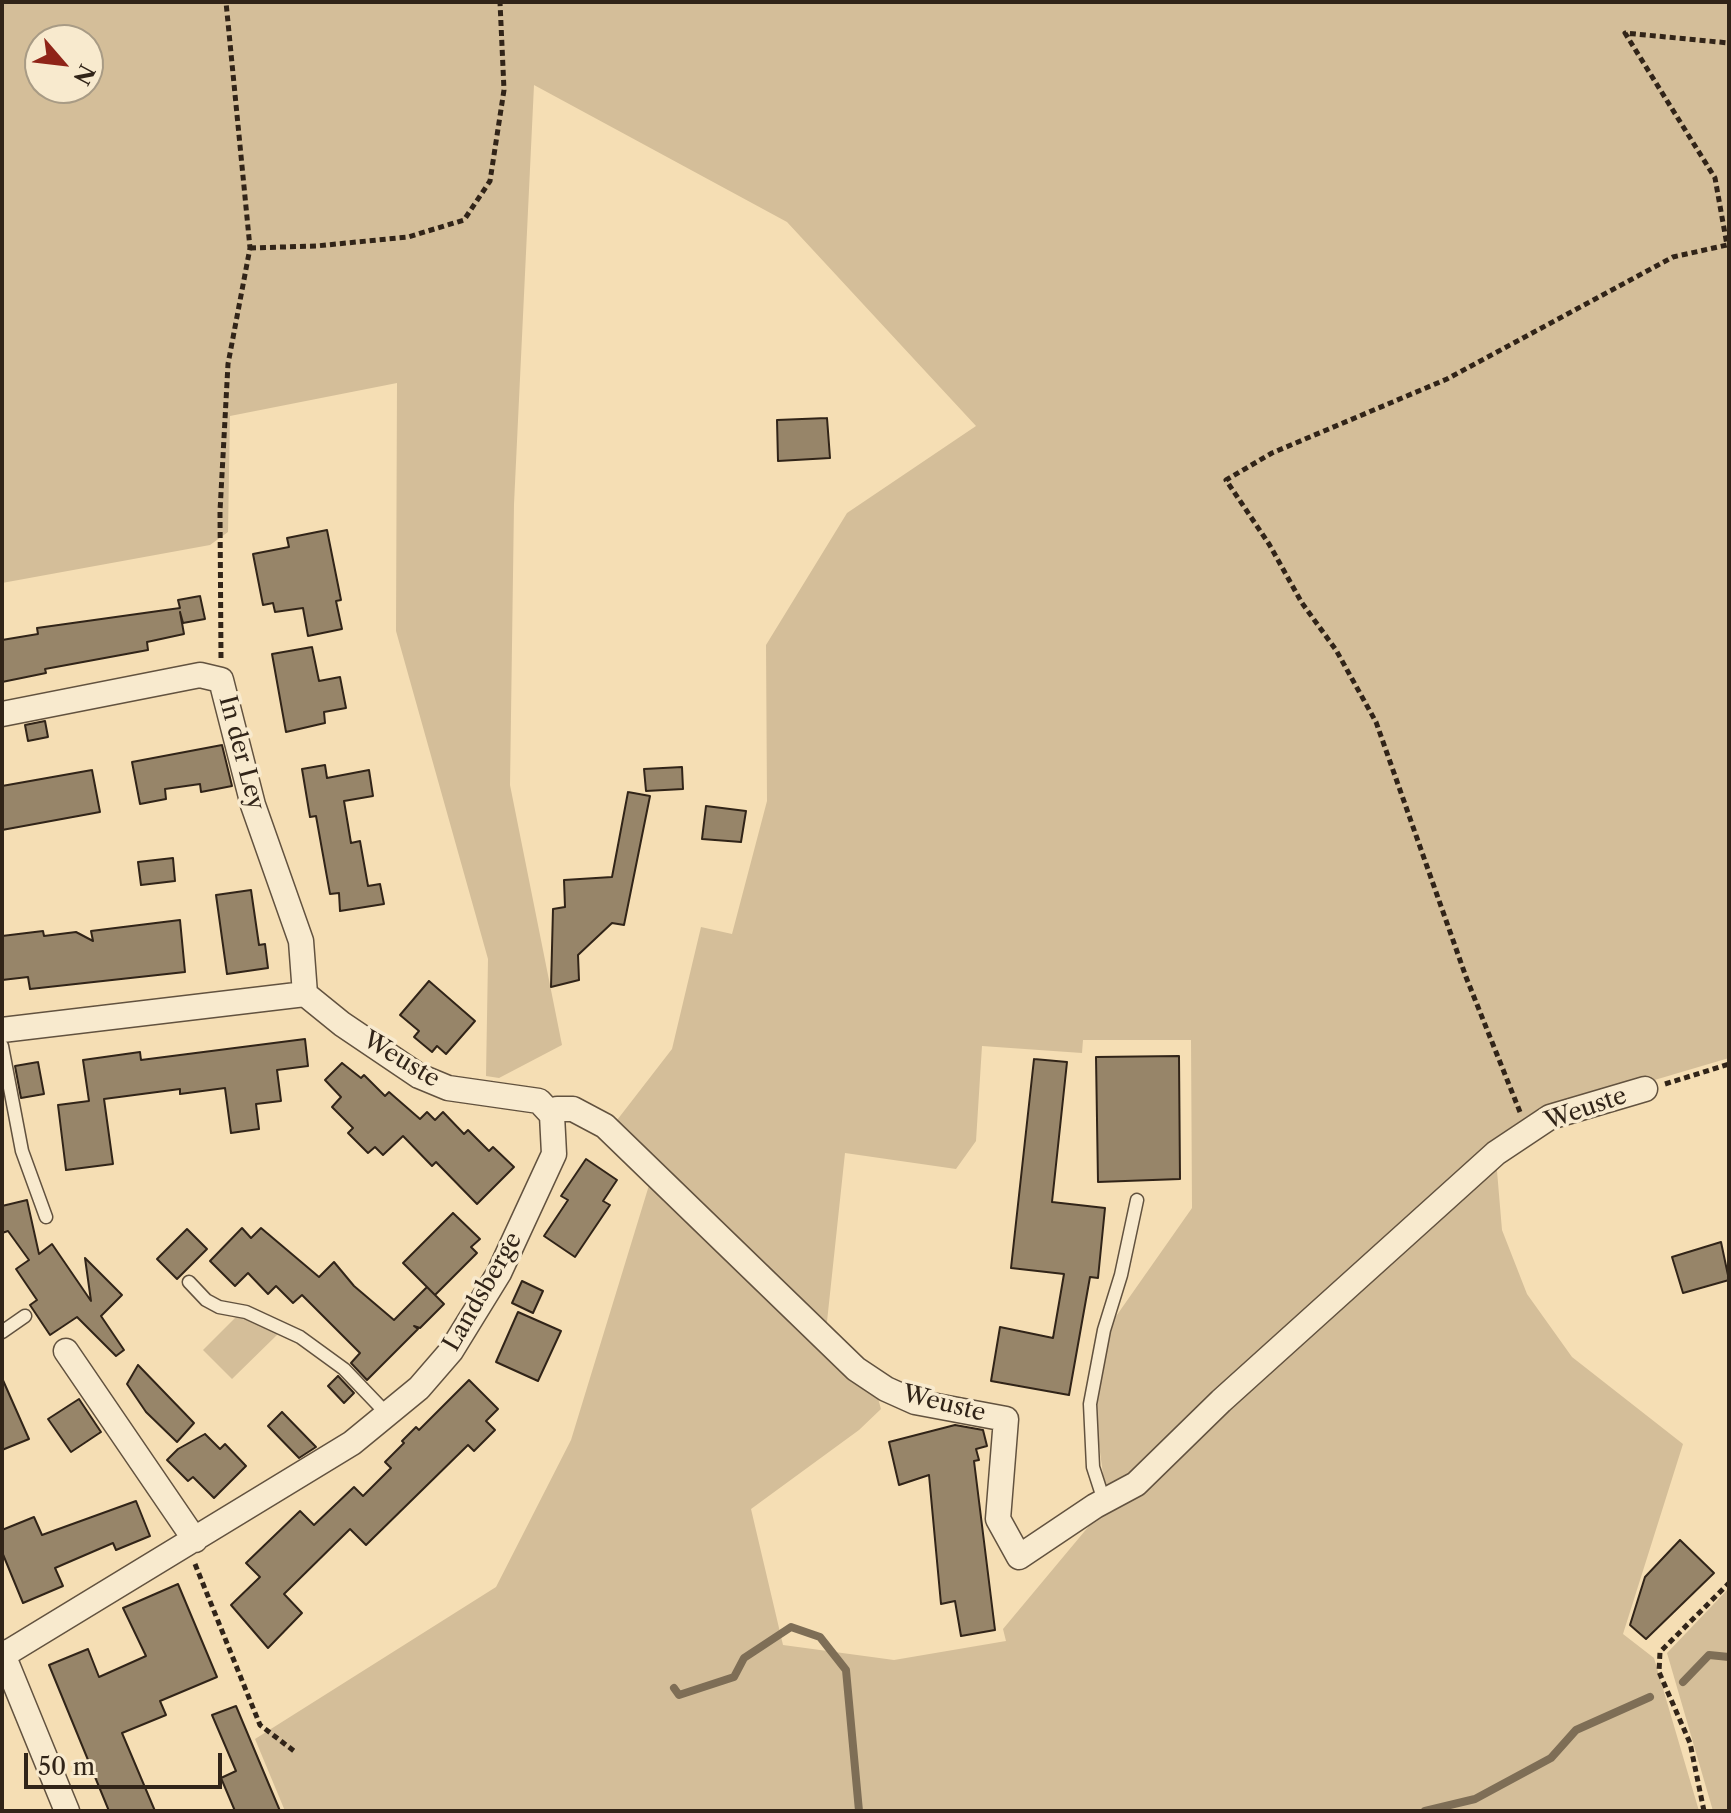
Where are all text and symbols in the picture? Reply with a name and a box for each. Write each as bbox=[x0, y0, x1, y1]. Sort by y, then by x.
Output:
north arrow bbox=[24, 24, 104, 104]
text: N bbox=[67, 60, 100, 89]
street label: In der Ley bbox=[212, 693, 270, 813]
street label: Weuste bbox=[357, 1026, 445, 1094]
street label: Weuste bbox=[1541, 1082, 1631, 1136]
street label: Landsberge bbox=[437, 1227, 529, 1357]
street label: Weuste bbox=[899, 1380, 989, 1428]
scale bar bbox=[28, 1737, 226, 1787]
text: 50 m bbox=[38, 1752, 95, 1781]

